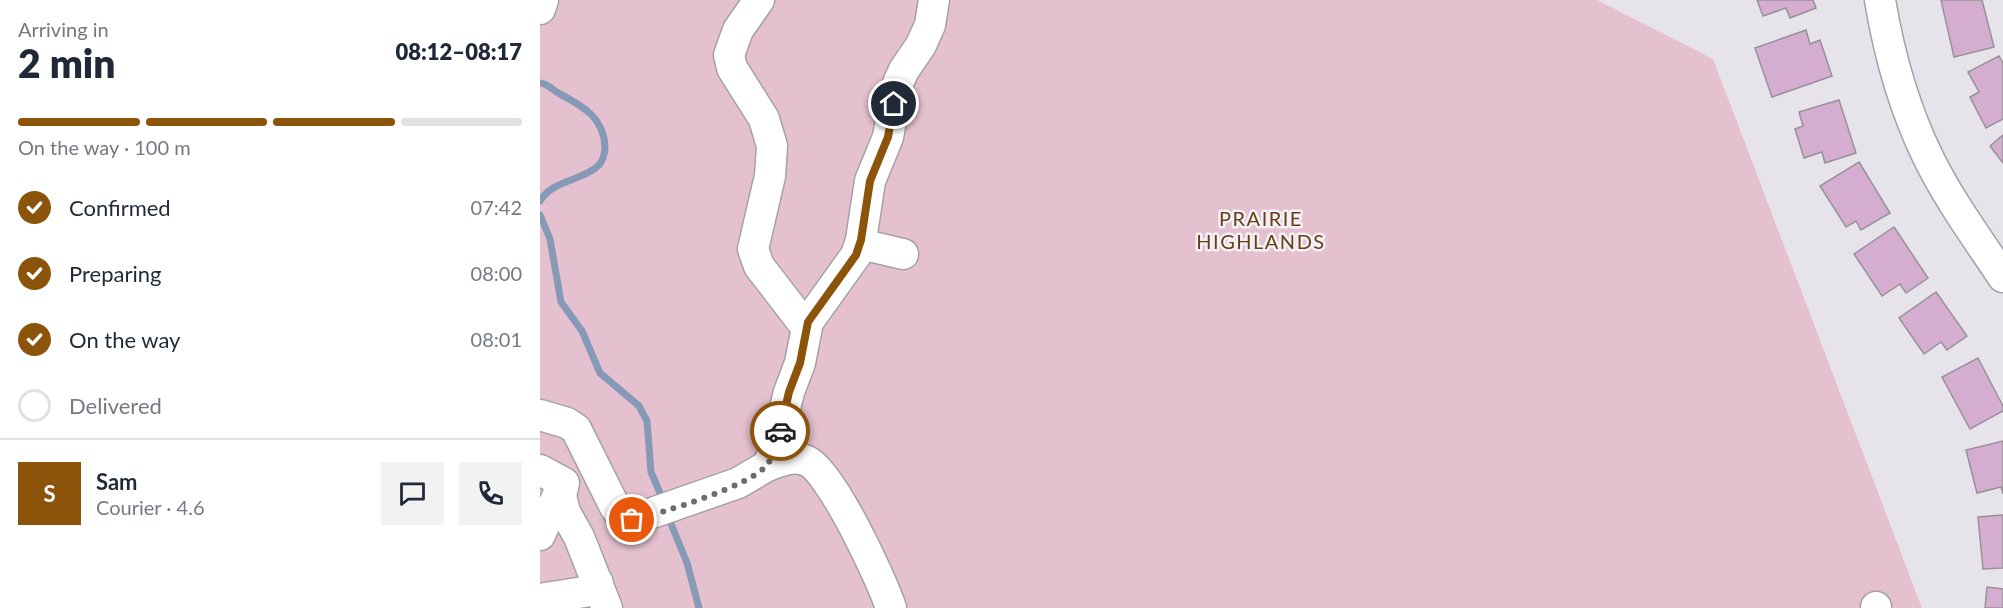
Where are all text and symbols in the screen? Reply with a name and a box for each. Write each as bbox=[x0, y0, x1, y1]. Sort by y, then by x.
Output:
text: Arriving in bbox=[18, 17, 109, 41]
text: 08:12–08:17 bbox=[396, 38, 522, 65]
text: 2 min bbox=[18, 40, 115, 86]
pin bbox=[868, 78, 919, 129]
icon: home bbox=[877, 87, 910, 120]
text: On the way · 100 m bbox=[18, 135, 191, 159]
icon: check bbox=[18, 191, 51, 224]
text: Confirmed bbox=[69, 194, 171, 221]
text: 07:42 bbox=[471, 195, 522, 219]
district label: PRAIRIE HIGHLANDS bbox=[1196, 206, 1326, 253]
icon: check bbox=[18, 257, 51, 290]
text: Preparing bbox=[69, 260, 161, 287]
text: 08:00 bbox=[471, 261, 522, 285]
icon: check bbox=[18, 323, 51, 356]
text: On the way bbox=[69, 326, 180, 353]
text: 08:01 bbox=[471, 327, 522, 351]
text: Delivered bbox=[69, 392, 162, 419]
courier bbox=[750, 401, 810, 461]
icon: car bbox=[764, 415, 797, 448]
button: chat bbox=[381, 462, 444, 525]
button: phone bbox=[459, 462, 522, 525]
text: Sam bbox=[96, 468, 138, 495]
text: S bbox=[43, 480, 56, 507]
pin bbox=[606, 494, 657, 545]
text: Courier · 4.6 bbox=[96, 495, 205, 519]
icon: bag bbox=[615, 503, 648, 536]

